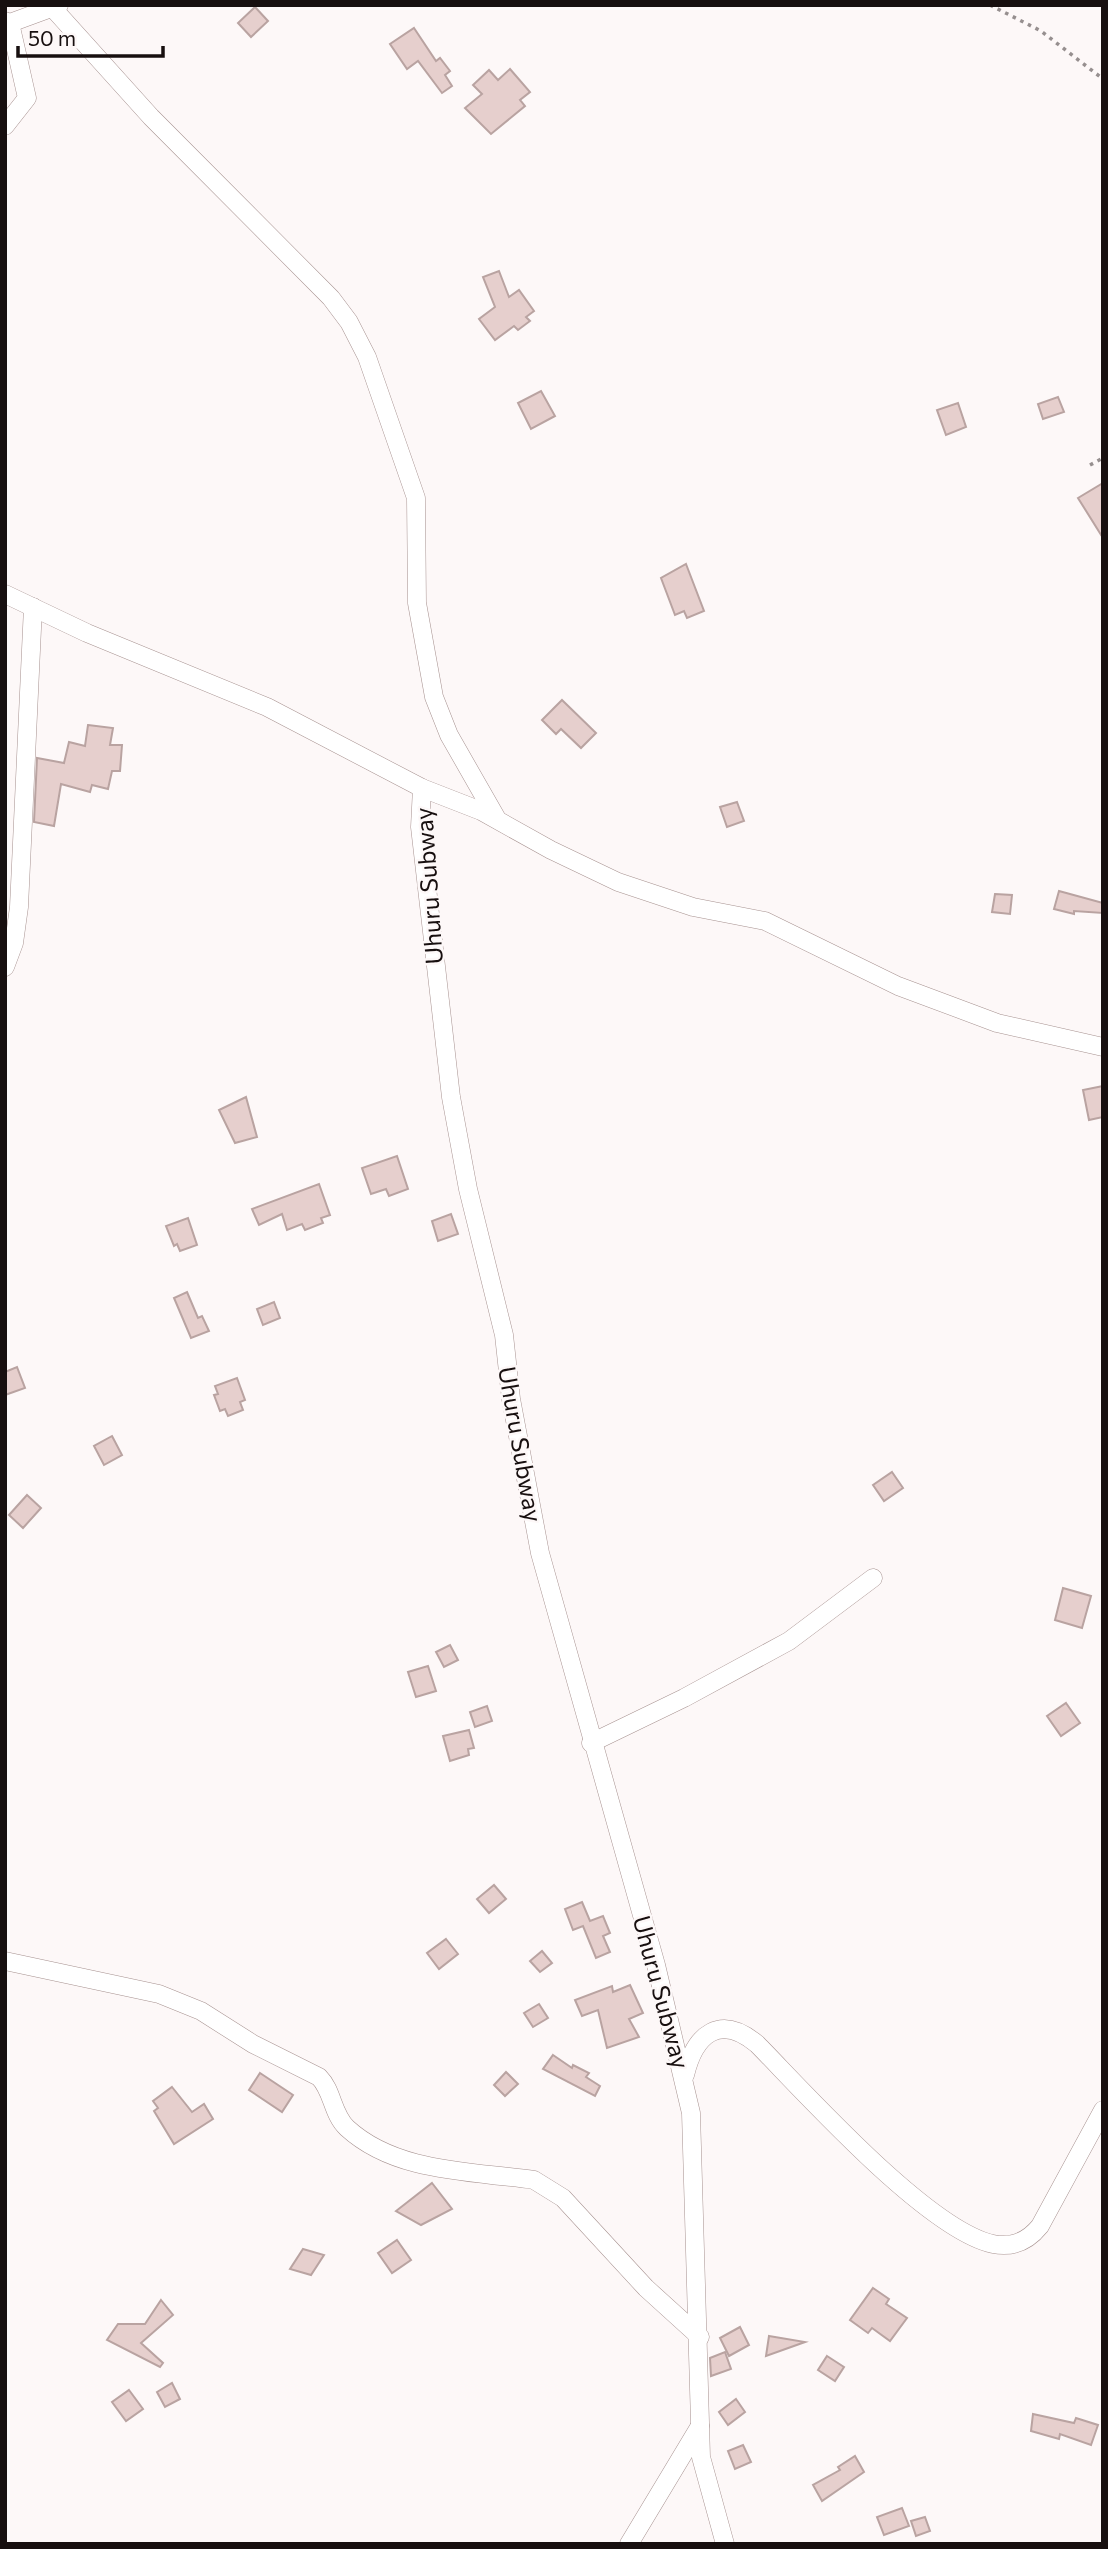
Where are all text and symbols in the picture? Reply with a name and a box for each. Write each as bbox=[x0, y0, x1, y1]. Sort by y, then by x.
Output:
scale bar bbox=[18, 14, 163, 58]
text: 50 m bbox=[28, 25, 76, 50]
street label: Uhuru Subway bbox=[408, 807, 448, 965]
street label: Uhuru Subway bbox=[493, 1364, 549, 1524]
street label: Uhuru Subway bbox=[628, 1912, 696, 2072]

